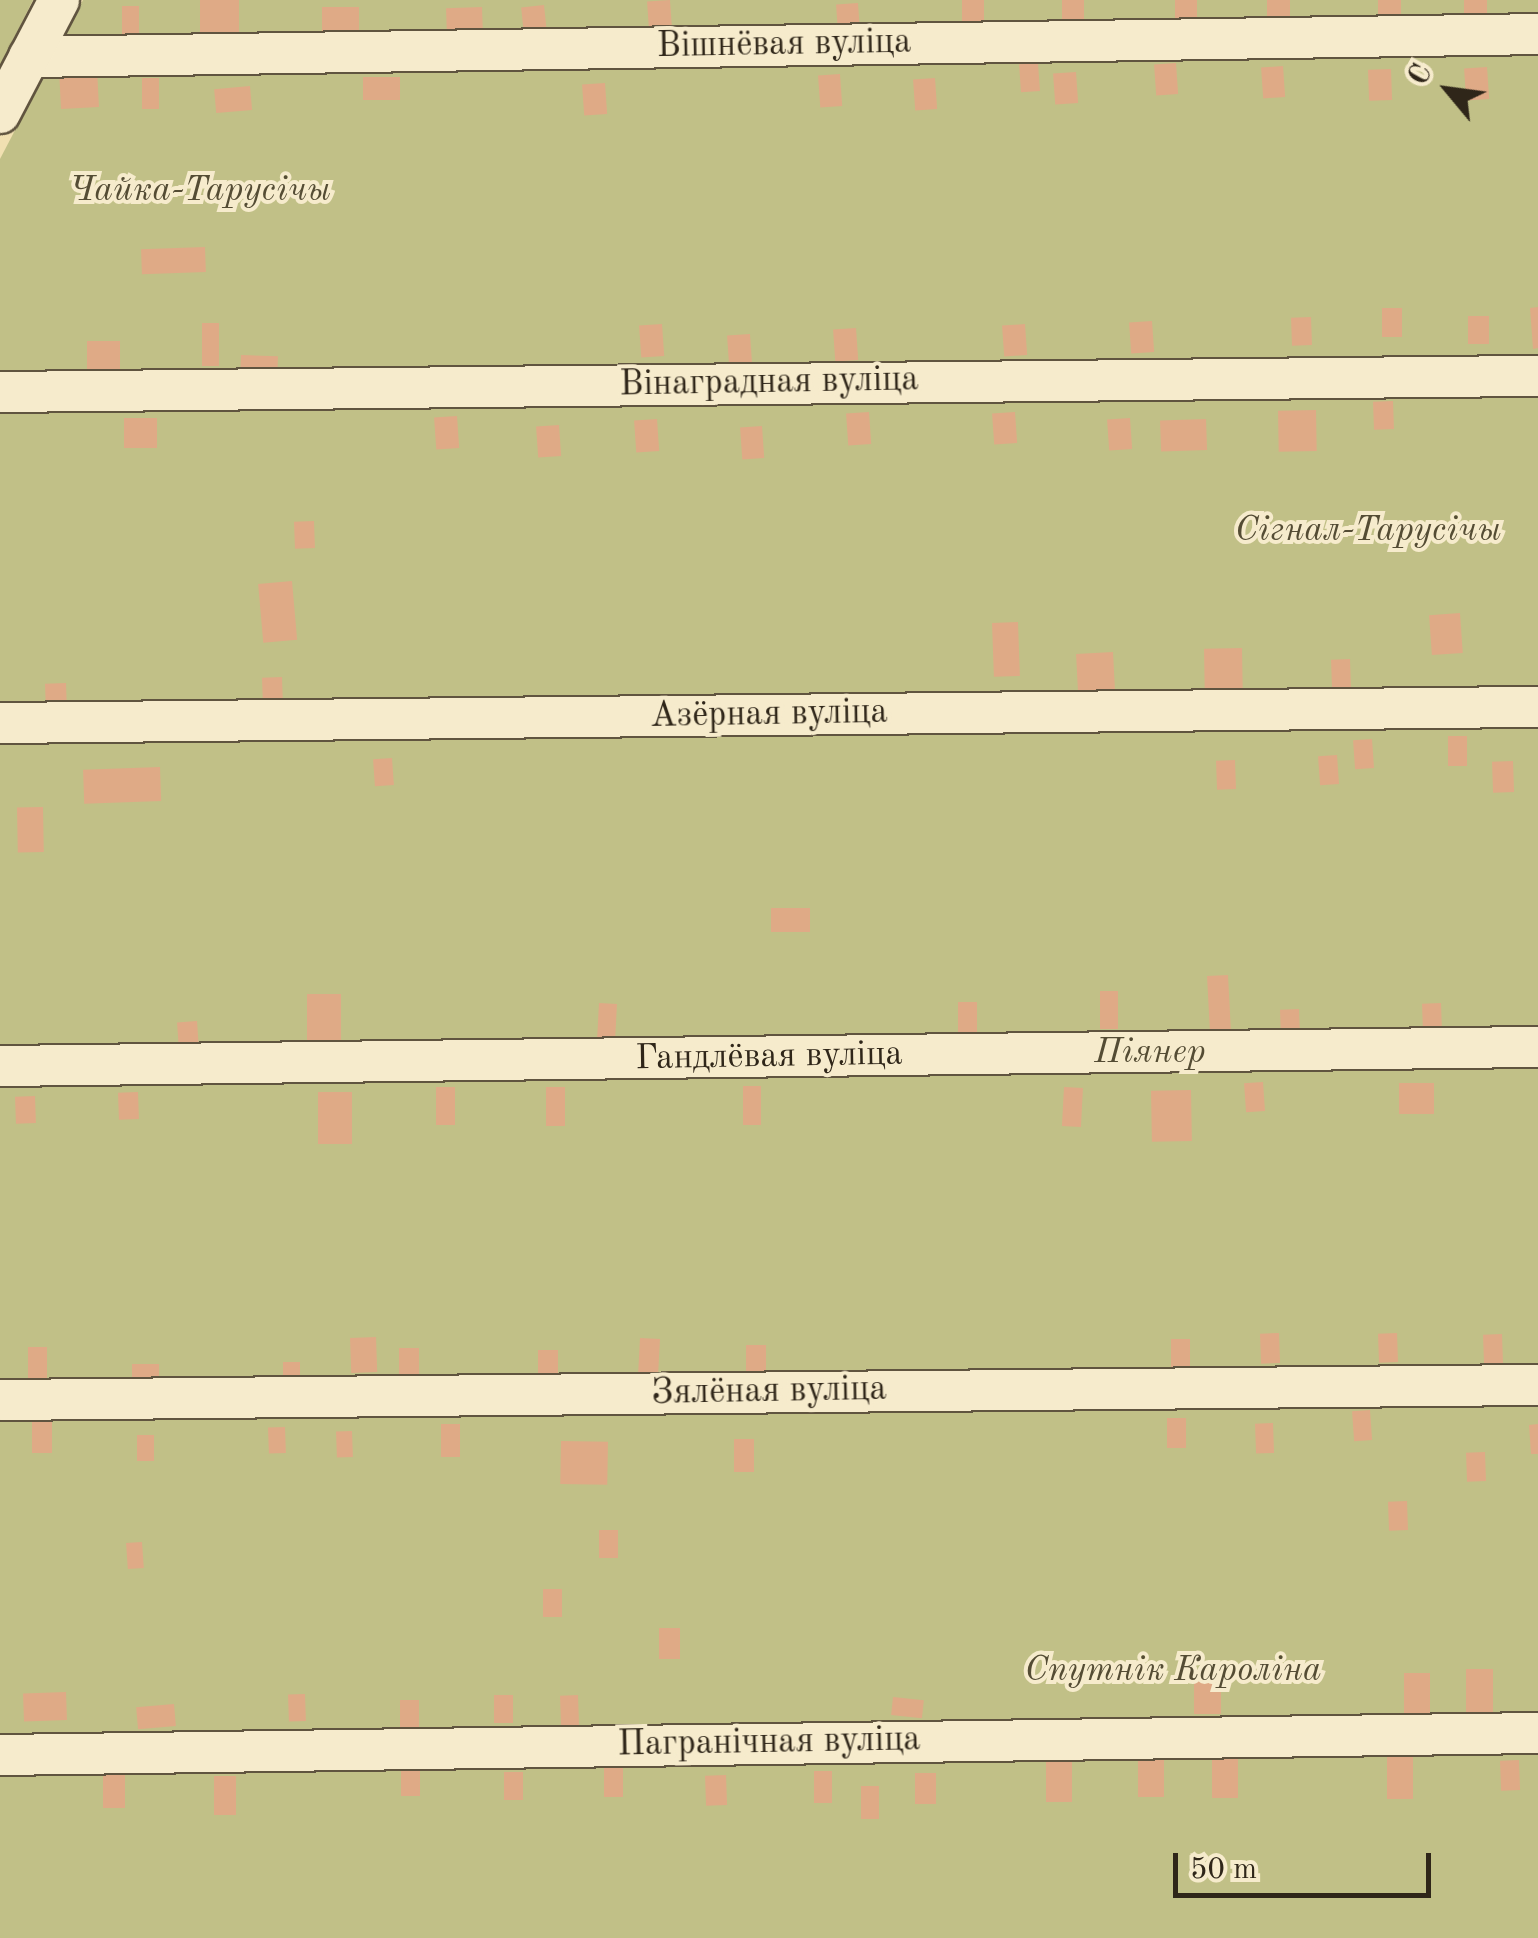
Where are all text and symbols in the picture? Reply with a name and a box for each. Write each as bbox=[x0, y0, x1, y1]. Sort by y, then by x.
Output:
street label: Вішнёвая вуліца bbox=[656, 22, 912, 68]
north arrow bbox=[1398, 40, 1498, 140]
text: С bbox=[1405, 61, 1438, 90]
park label: Чайка-Тарусічы bbox=[69, 170, 331, 212]
street label: Вінаградная вуліца bbox=[619, 359, 919, 407]
park label: Сігнал-Тарусічы bbox=[1235, 510, 1501, 552]
street label: Азёрная вуліца bbox=[650, 692, 888, 738]
park label: Піянер bbox=[1094, 1032, 1206, 1074]
street label: Гандлёвая вуліца bbox=[635, 1034, 903, 1080]
street label: Зялёная вуліца bbox=[651, 1369, 887, 1415]
park label: Спутнік Кароліна bbox=[1024, 1650, 1322, 1692]
street label: Пагранічная вуліца bbox=[617, 1719, 921, 1767]
scale bar bbox=[1178, 1833, 1436, 1895]
text: 50 m bbox=[1190, 1855, 1257, 1885]

